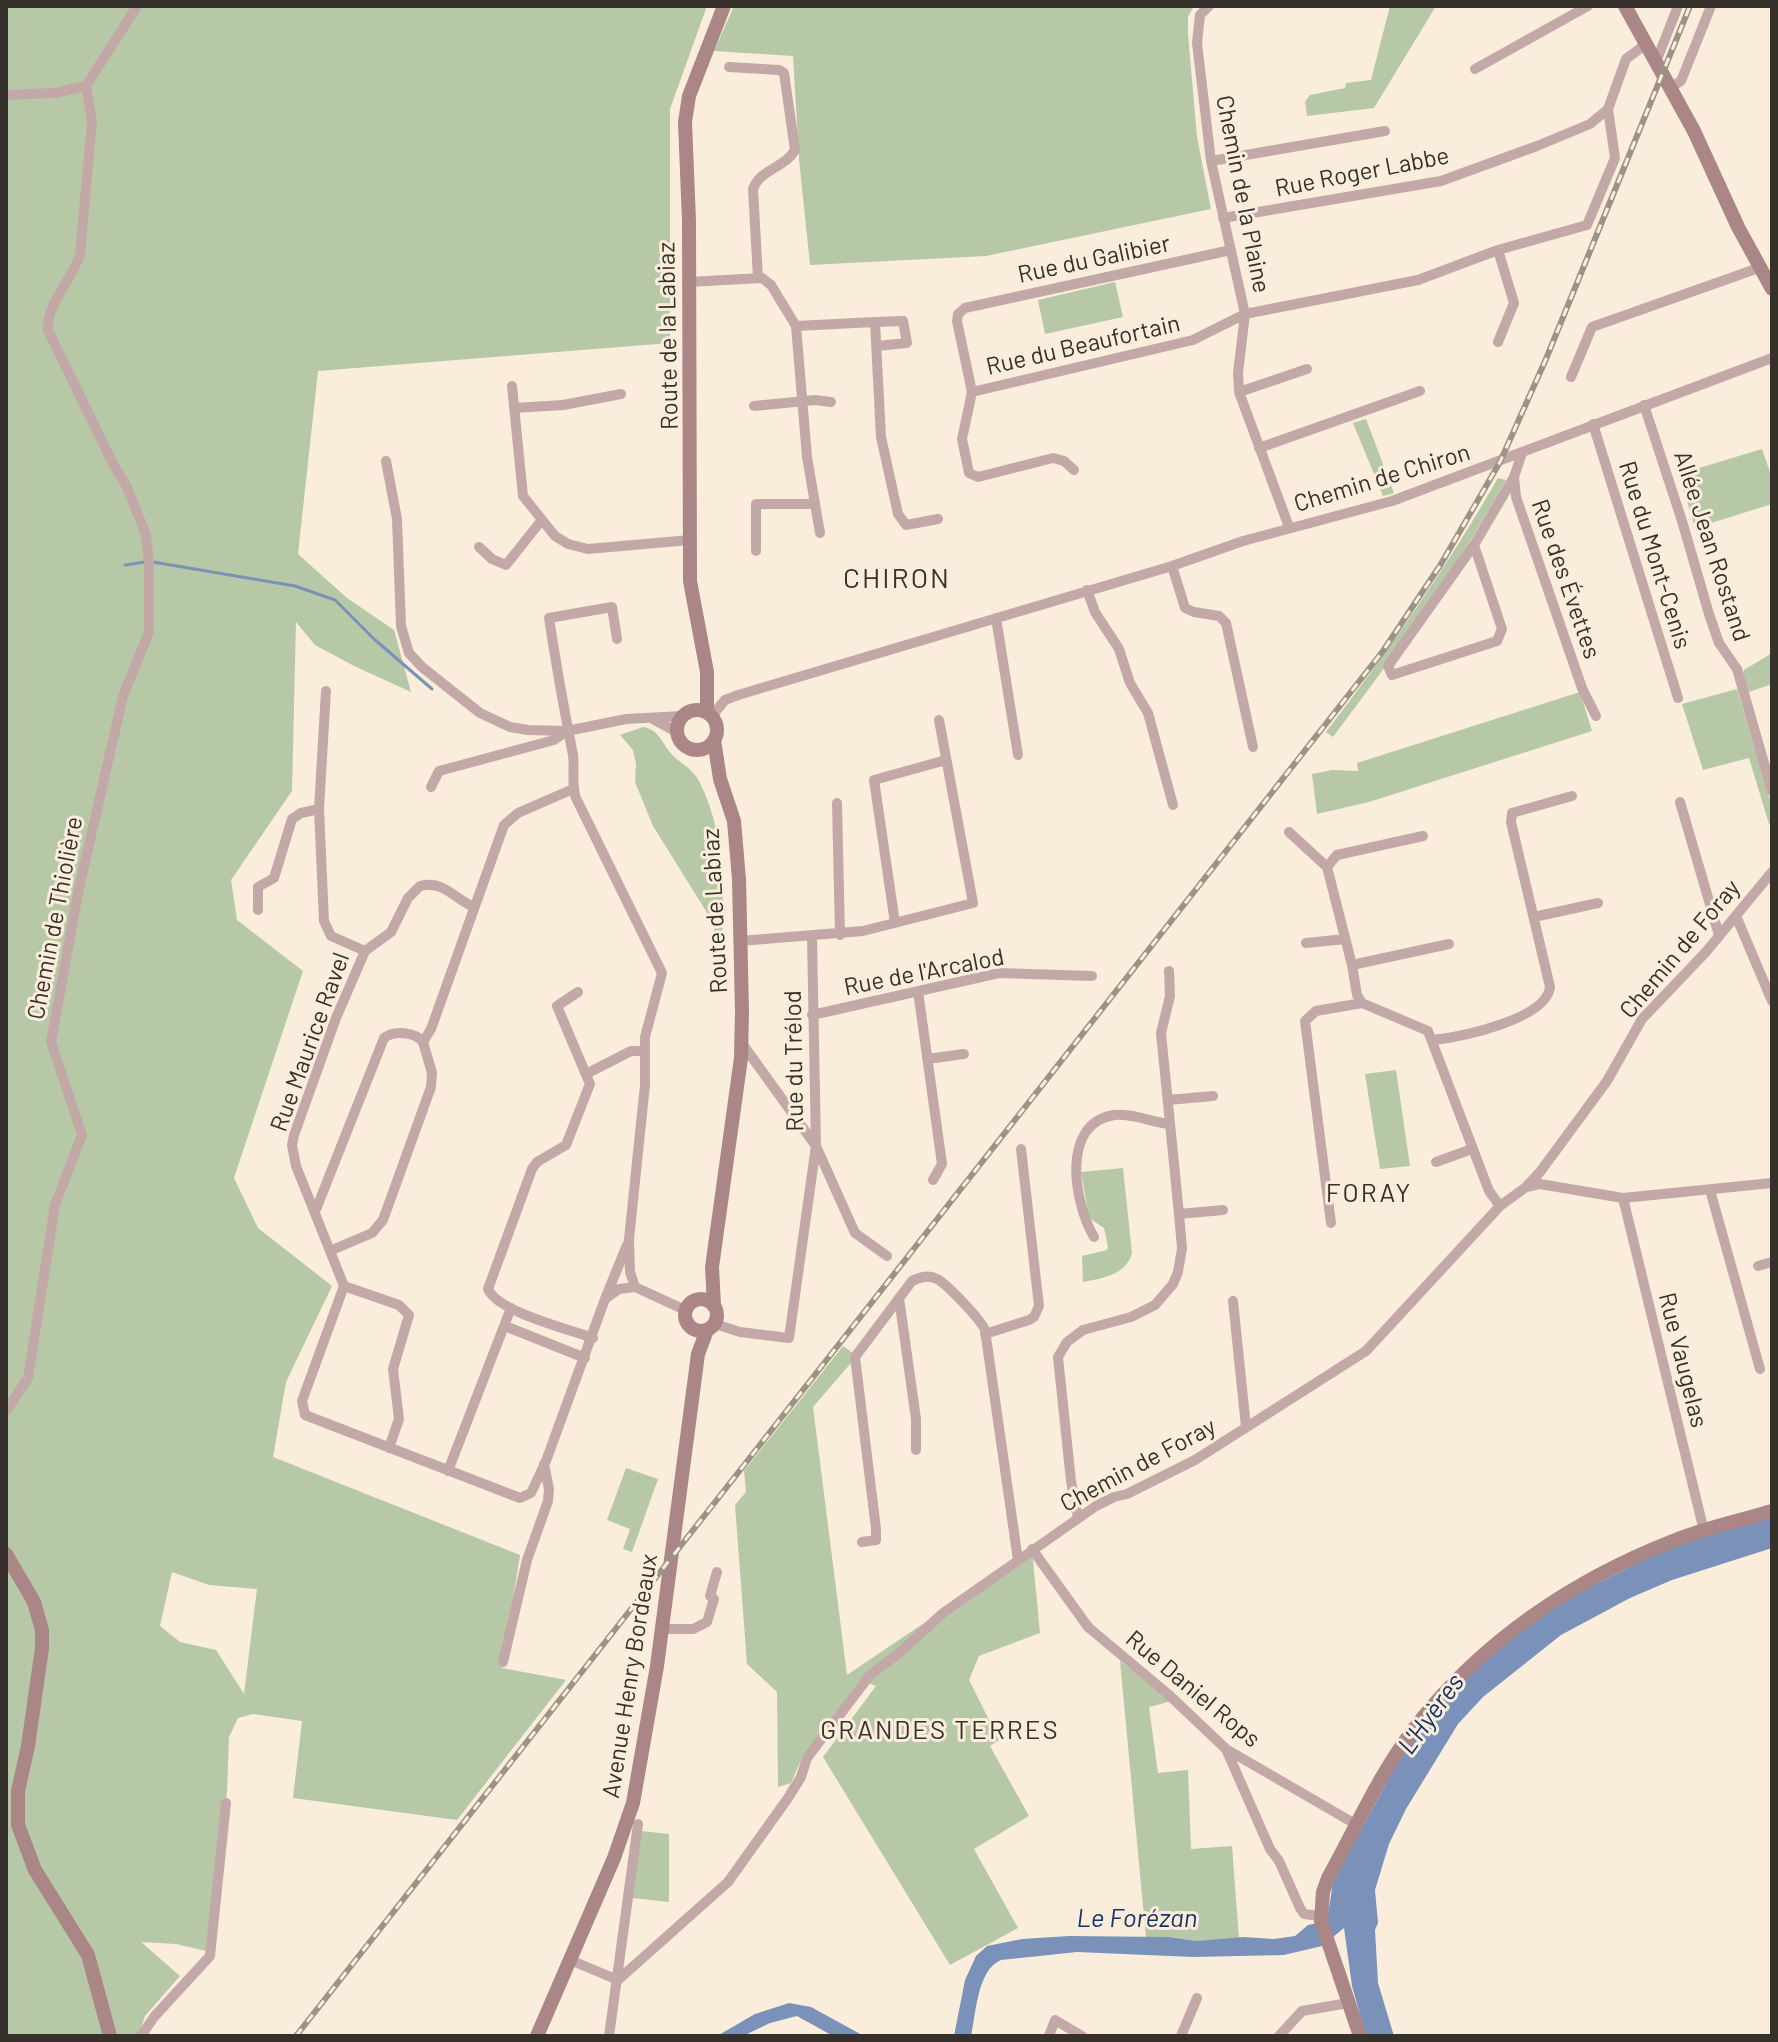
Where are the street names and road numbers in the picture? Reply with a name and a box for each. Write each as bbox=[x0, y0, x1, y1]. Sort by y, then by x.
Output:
street label: Chemin de la Plaine bbox=[1210, 93, 1276, 295]
street label: Rue Roger Labbe bbox=[1273, 141, 1451, 203]
street label: Rue du Galibier bbox=[1015, 229, 1173, 289]
street label: Route de la Labiaz bbox=[652, 242, 684, 430]
street label: Rue du Beaufortain bbox=[983, 309, 1183, 381]
street label: Chemin de Chiron bbox=[1290, 438, 1474, 518]
street label: Allée Jean Rostand bbox=[1668, 447, 1756, 645]
street label: Rue du Mont-Cenis bbox=[1613, 458, 1697, 652]
street label: Rue des Évettes bbox=[1525, 496, 1607, 662]
street label: Chemin de Thiolière bbox=[21, 814, 89, 1022]
street label: Route de Labiaz bbox=[696, 828, 734, 994]
street label: Chemin de Foray bbox=[1614, 874, 1746, 1024]
street label: Rue de l'Arcalod bbox=[841, 942, 1007, 1002]
street label: Rue Maurice Ravel bbox=[264, 949, 356, 1135]
street label: Rue du Trélod bbox=[778, 990, 810, 1132]
street label: Rue Vaugelas bbox=[1652, 1289, 1714, 1431]
street label: Chemin de Foray bbox=[1055, 1412, 1221, 1518]
street label: Avenue Henry Bordeaux bbox=[596, 1552, 664, 1800]
street label: Rue Daniel Rops bbox=[1120, 1624, 1266, 1754]

